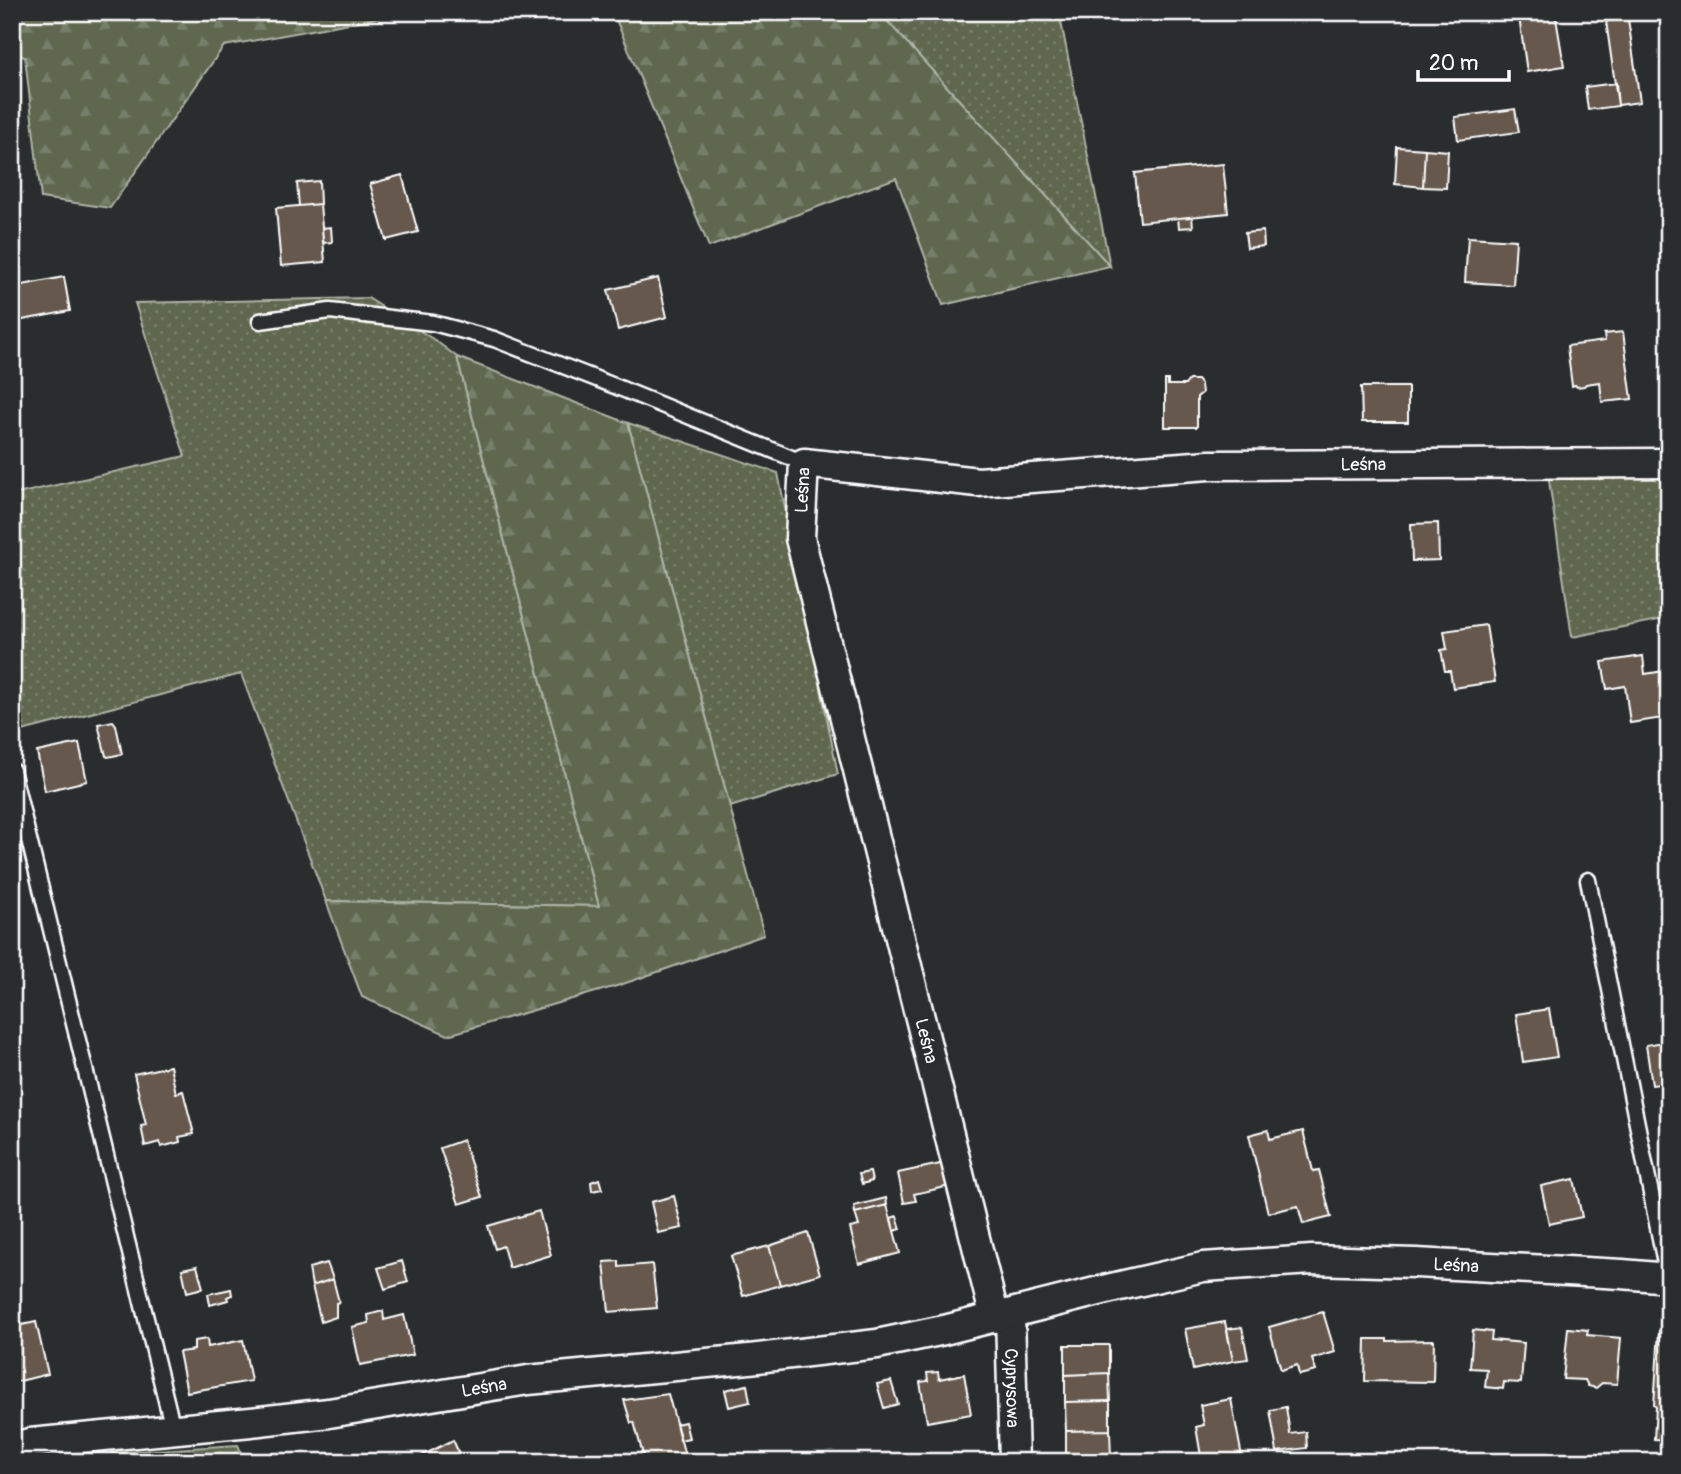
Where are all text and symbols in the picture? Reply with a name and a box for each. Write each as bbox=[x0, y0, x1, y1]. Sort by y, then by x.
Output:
scale bar bbox=[1418, 38, 1510, 82]
text: 20 m bbox=[1429, 50, 1478, 77]
street label: Leśna bbox=[1340, 453, 1386, 476]
street label: Leśna bbox=[790, 467, 815, 513]
street label: Leśna bbox=[909, 1016, 943, 1066]
street label: Leśna bbox=[1433, 1252, 1480, 1278]
street label: Cyprysowa bbox=[999, 1348, 1025, 1428]
street label: Leśna bbox=[460, 1372, 508, 1402]

